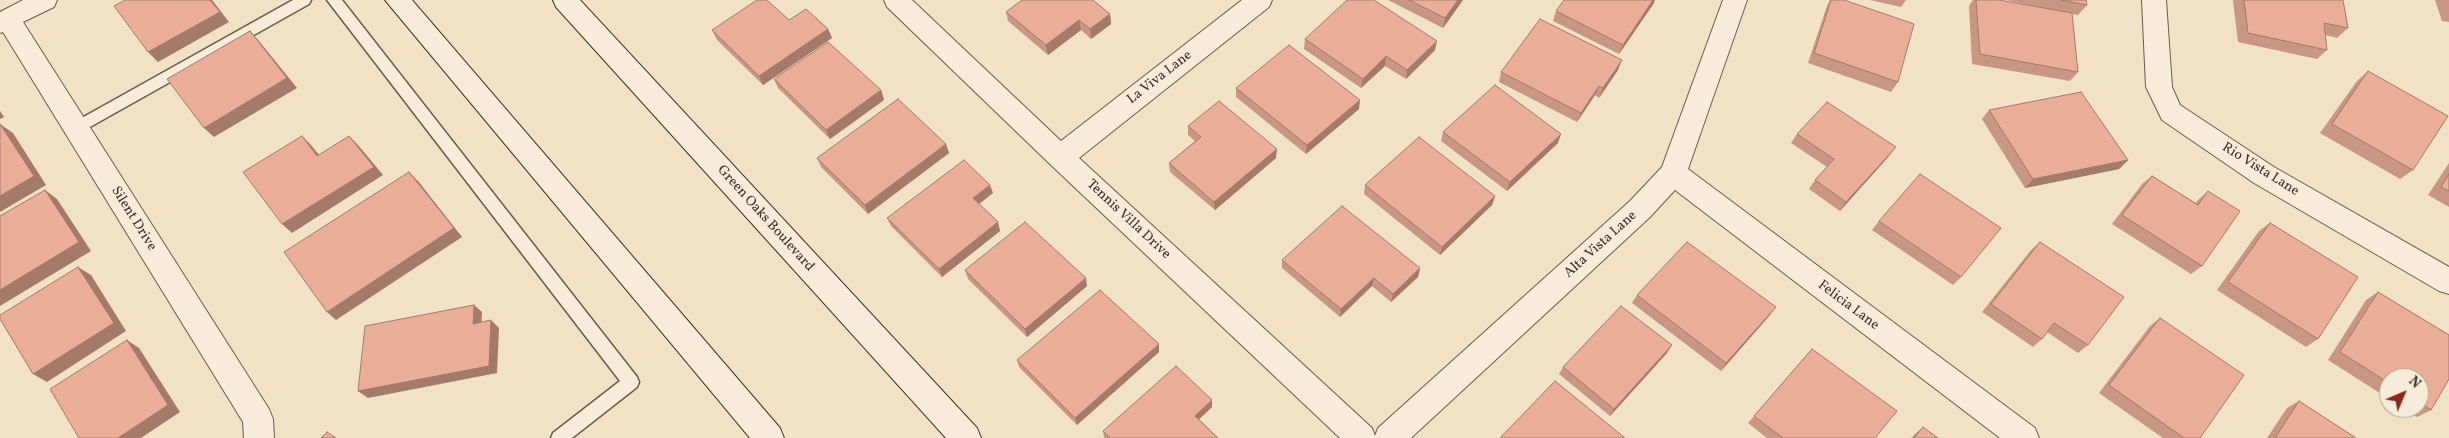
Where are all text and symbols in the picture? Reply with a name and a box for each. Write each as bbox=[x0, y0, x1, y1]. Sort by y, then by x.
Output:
street label: La Viva Lane bbox=[1124, 47, 1196, 109]
street label: Rio Vista Lane bbox=[2218, 140, 2302, 200]
street label: Green Oaks Boulevard bbox=[713, 162, 817, 276]
street label: Tennis Villa Drive bbox=[1082, 177, 1174, 263]
street label: Silent Drive bbox=[107, 184, 159, 254]
street label: Alta Vista Lane bbox=[1561, 208, 1641, 282]
street label: Felicia Lane bbox=[1814, 278, 1882, 334]
north arrow bbox=[2379, 368, 2429, 418]
text: N bbox=[2404, 372, 2425, 393]

